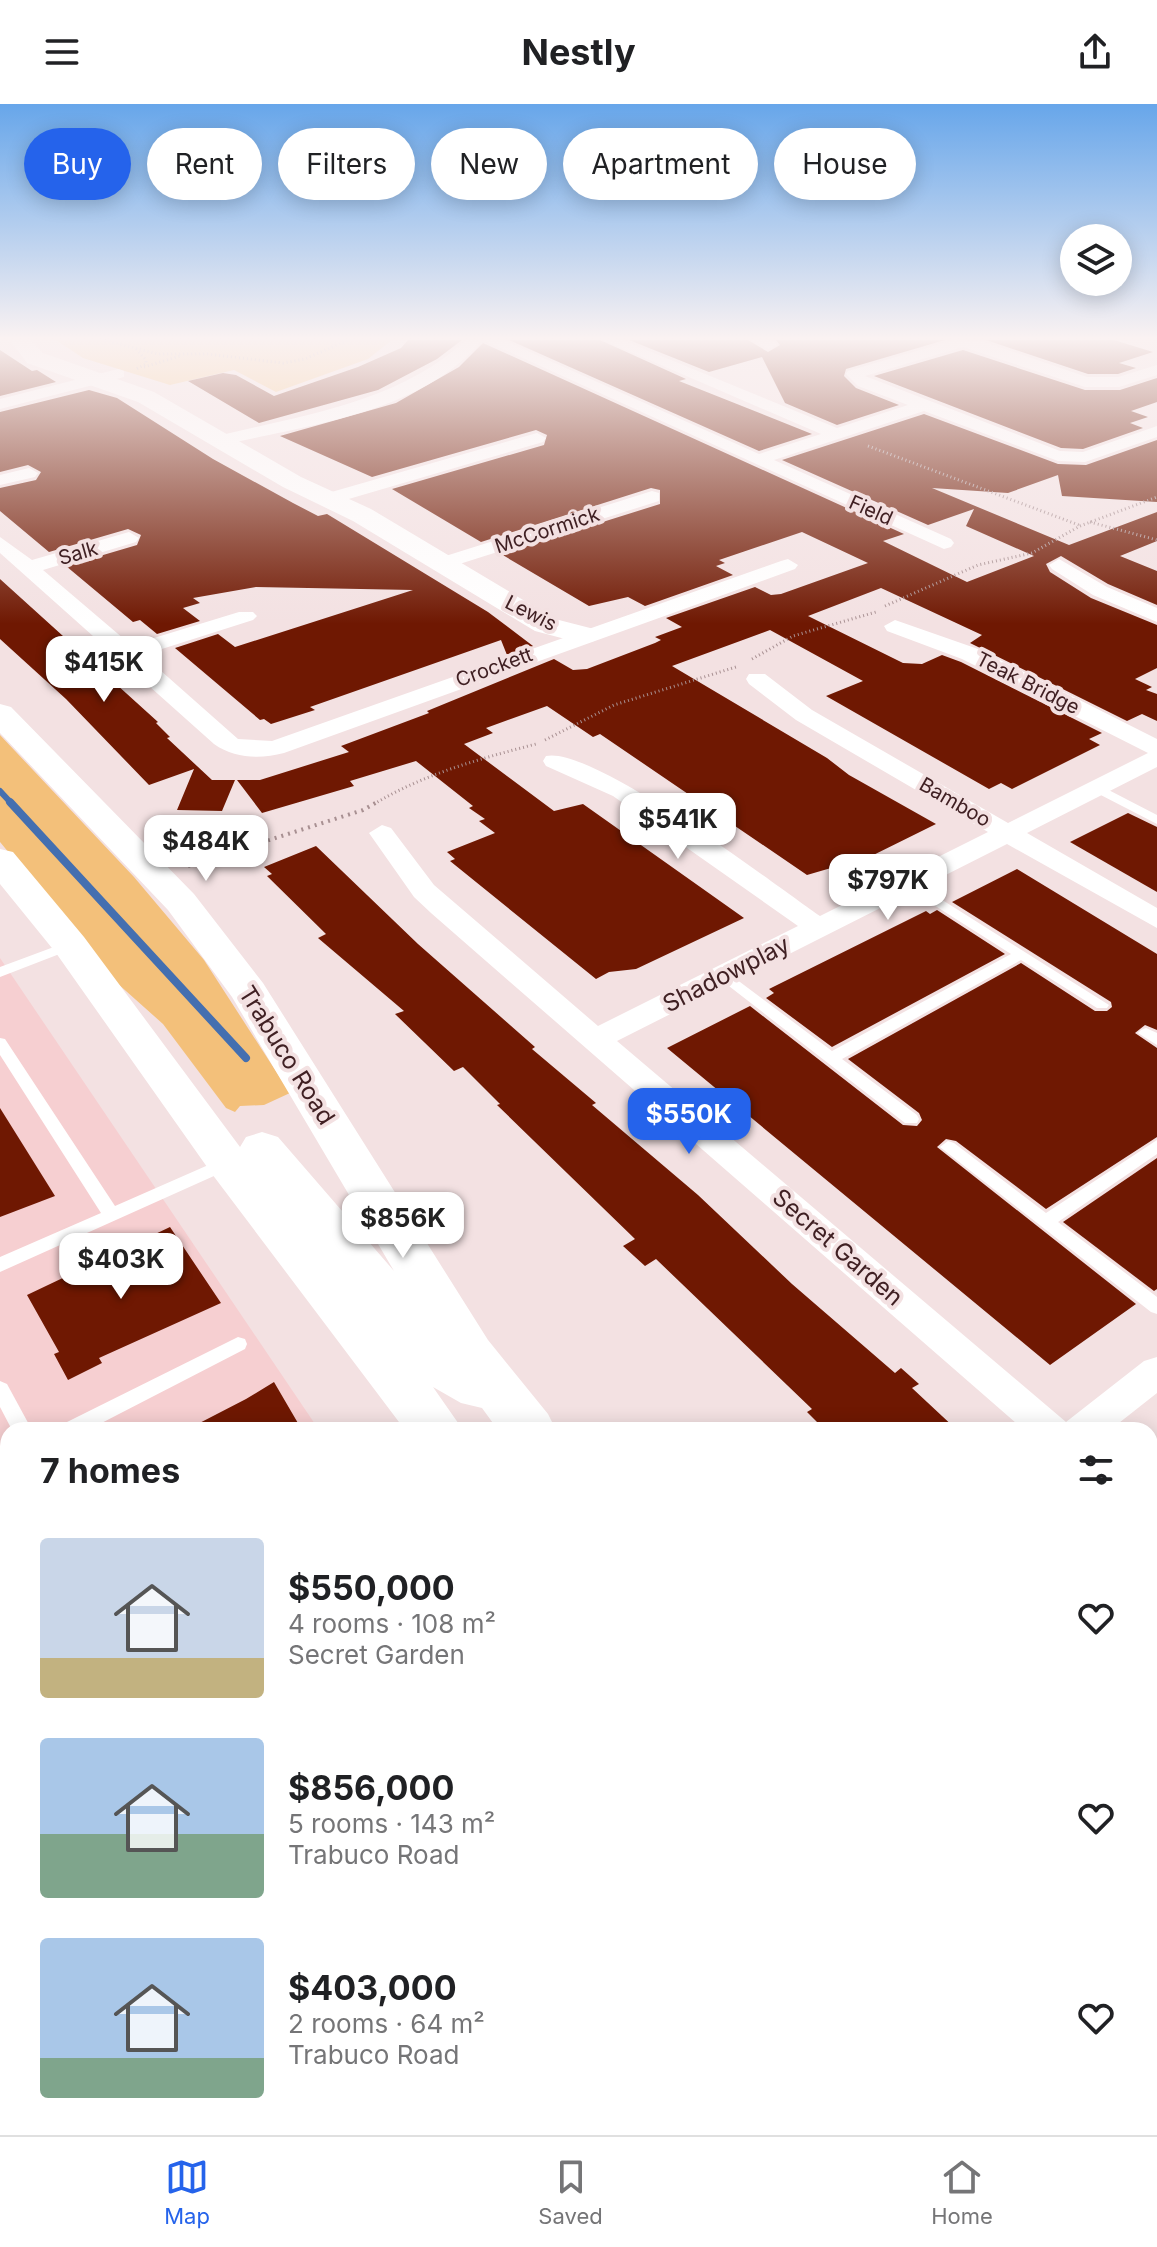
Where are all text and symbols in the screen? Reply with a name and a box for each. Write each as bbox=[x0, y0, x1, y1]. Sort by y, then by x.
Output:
icon: menu bbox=[40, 30, 84, 74]
text: Nestly bbox=[521, 30, 636, 74]
icon: share bbox=[1073, 30, 1117, 74]
chip: Buy bbox=[24, 128, 131, 200]
chip: Rent bbox=[147, 128, 262, 200]
chip: Filters bbox=[278, 128, 415, 200]
chip: New bbox=[431, 128, 547, 200]
chip: Apartment bbox=[563, 128, 758, 200]
chip: House bbox=[774, 128, 916, 200]
map controls bbox=[1060, 224, 1132, 296]
button: layers bbox=[1060, 224, 1132, 296]
street label: Field bbox=[845, 490, 897, 530]
street label: McCormick bbox=[492, 502, 602, 558]
street label: Salk bbox=[56, 536, 100, 570]
street label: Lewis bbox=[501, 590, 561, 636]
pin: $415K bbox=[48, 636, 160, 704]
street label: Crockett bbox=[452, 642, 536, 692]
text: $415K bbox=[64, 646, 144, 677]
street label: Teak Bridge bbox=[972, 647, 1084, 719]
street label: Bamboo bbox=[915, 772, 995, 832]
pin: $541K bbox=[622, 793, 734, 861]
text: $541K bbox=[638, 803, 718, 834]
pin: $484K bbox=[150, 815, 262, 883]
text: $484K bbox=[162, 825, 250, 856]
pin: $797K bbox=[832, 854, 944, 922]
text: $797K bbox=[847, 864, 929, 895]
street label: Shadowplay bbox=[658, 930, 794, 1018]
street label: Trabuco Road bbox=[233, 980, 341, 1130]
pin: $550K bbox=[633, 1088, 745, 1156]
text: $550K bbox=[646, 1098, 732, 1129]
street label: Secret Garden bbox=[767, 1183, 909, 1311]
pin: $856K bbox=[347, 1192, 459, 1260]
text: $856K bbox=[360, 1202, 446, 1233]
pin: $403K bbox=[65, 1233, 177, 1301]
text: $403K bbox=[77, 1243, 165, 1274]
icon: filters bbox=[1074, 1448, 1118, 1492]
text: 7 homes bbox=[40, 1450, 180, 1491]
text: $550,000 bbox=[288, 1567, 455, 1608]
icon: home bbox=[104, 1570, 200, 1666]
icon: heart bbox=[1074, 1596, 1118, 1640]
text: 4 rooms · 108 m² bbox=[288, 1608, 496, 1639]
text: Secret Garden bbox=[288, 1639, 465, 1670]
text: $856,000 bbox=[288, 1767, 454, 1808]
icon: home bbox=[104, 1770, 200, 1866]
icon: heart bbox=[1074, 1796, 1118, 1840]
text: 5 rooms · 143 m² bbox=[288, 1808, 495, 1839]
text: Trabuco Road bbox=[288, 1839, 459, 1870]
text: $403,000 bbox=[288, 1967, 457, 2008]
icon: home bbox=[104, 1970, 200, 2066]
icon: heart bbox=[1074, 1996, 1118, 2040]
text: 2 rooms · 64 m² bbox=[288, 2008, 485, 2039]
text: Trabuco Road bbox=[288, 2039, 459, 2070]
tab: Map bbox=[164, 2155, 210, 2229]
tab: Saved bbox=[538, 2155, 603, 2229]
tab: Home bbox=[931, 2155, 993, 2229]

